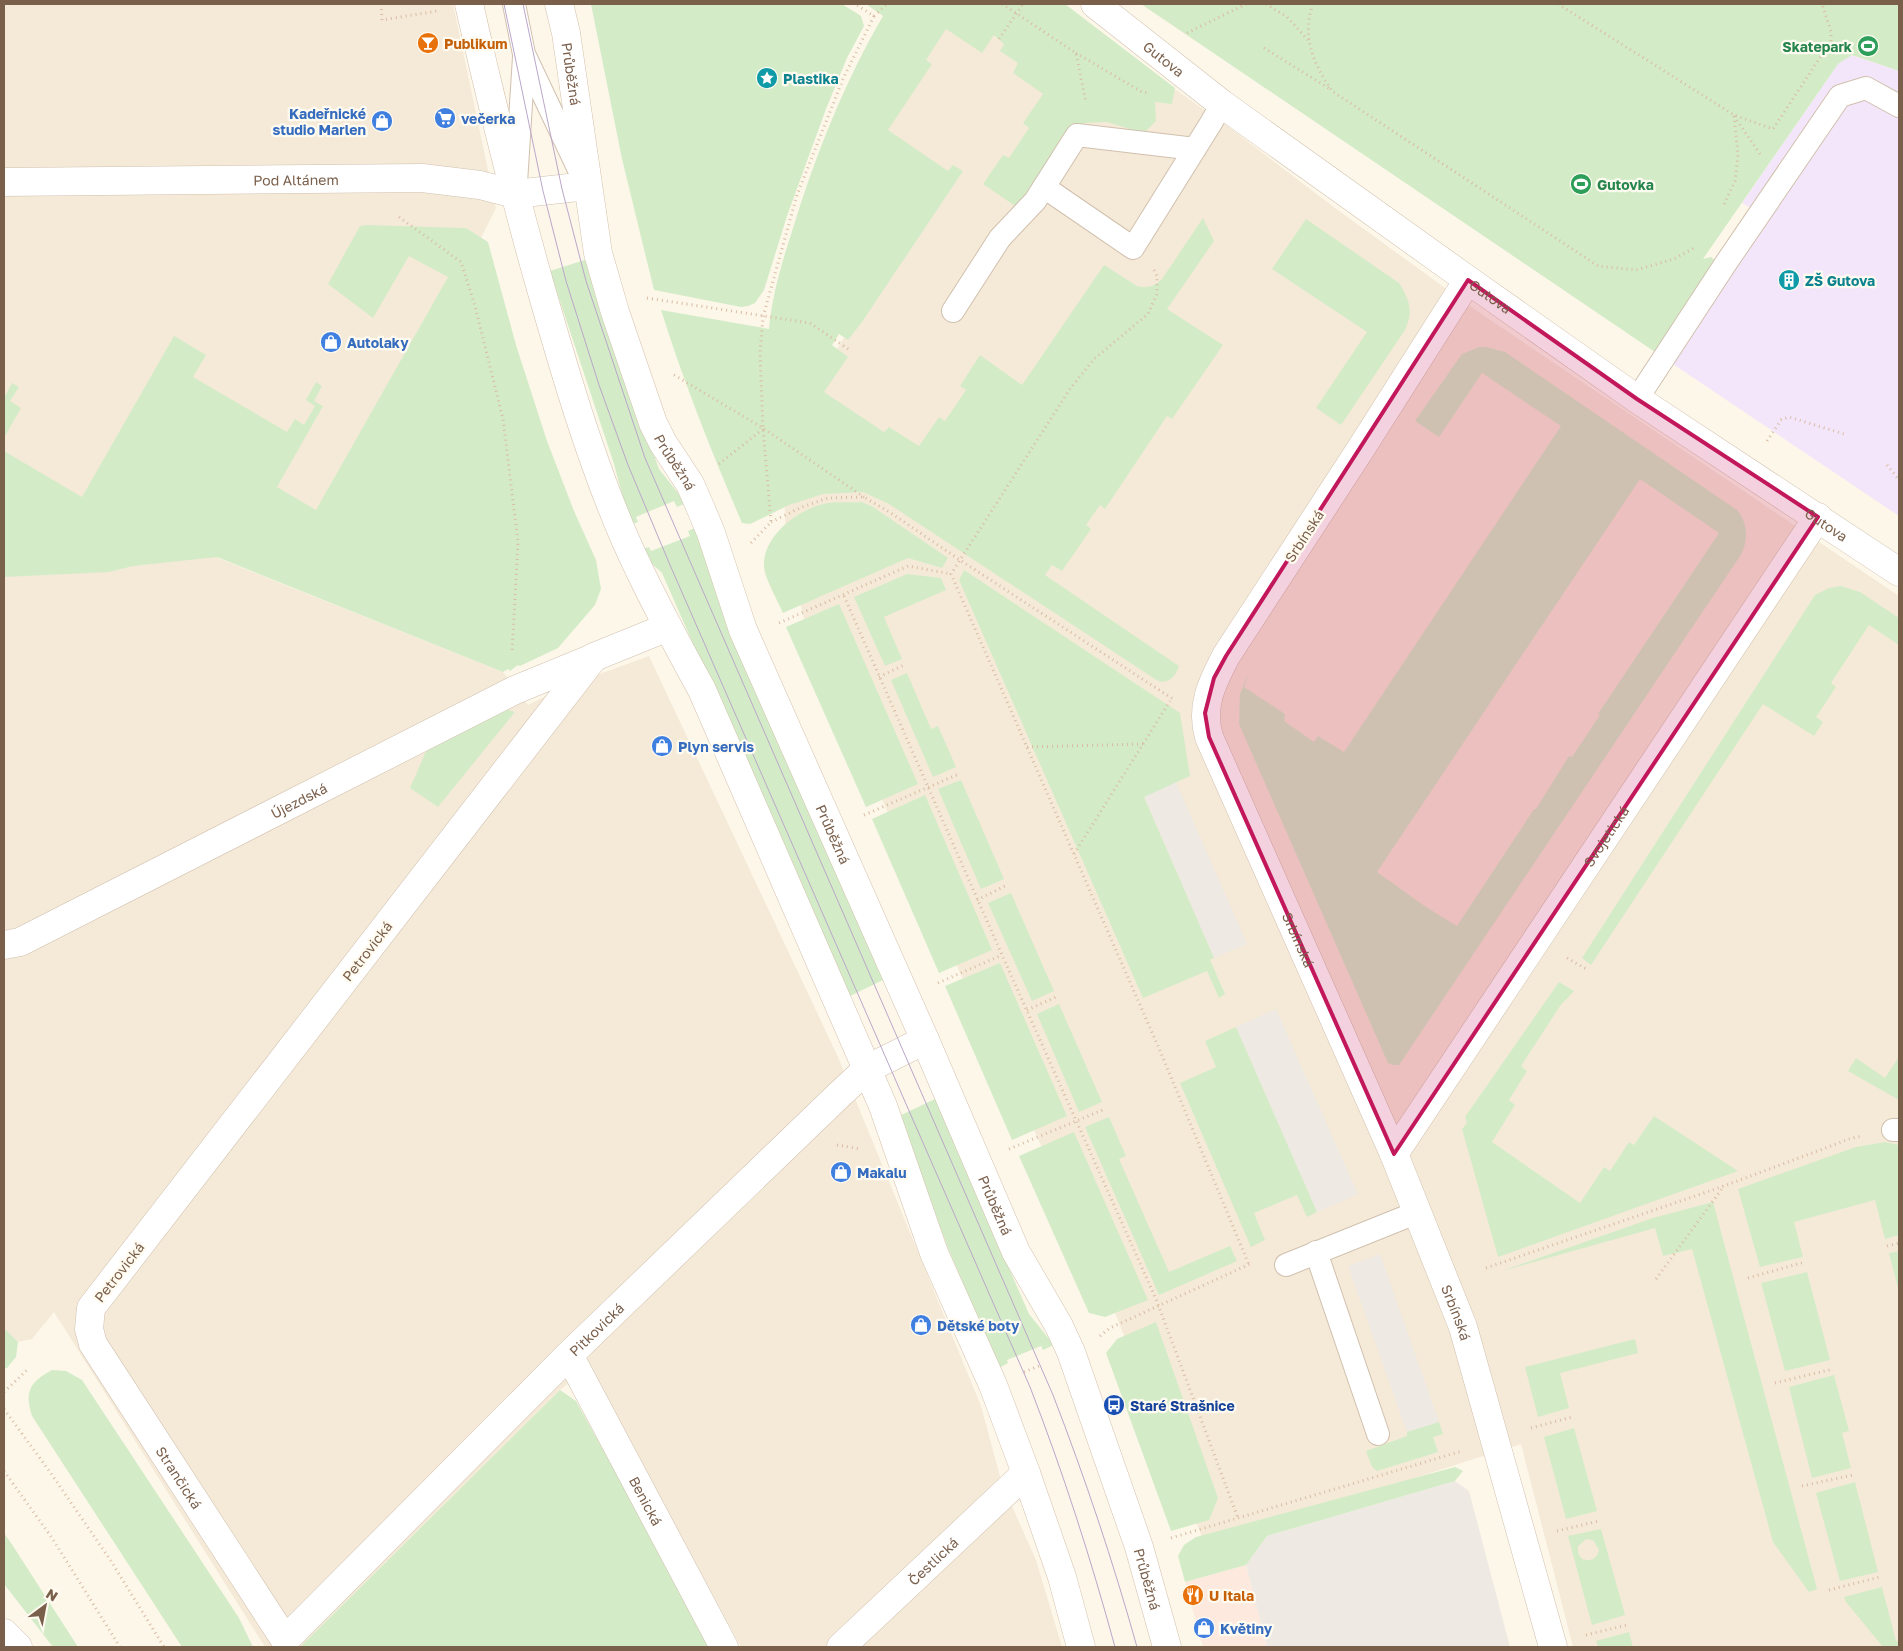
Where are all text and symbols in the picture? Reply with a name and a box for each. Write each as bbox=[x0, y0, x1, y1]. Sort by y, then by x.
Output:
bar icon: Publikum bbox=[416, 31, 440, 55]
sports icon: Skatepark bbox=[1856, 34, 1880, 58]
place label: Publikum bbox=[444, 35, 508, 52]
street label: Gutova bbox=[1140, 37, 1188, 80]
place label: Skatepark bbox=[1782, 38, 1852, 55]
street label: Průběžná bbox=[559, 41, 585, 106]
place icon: Plastika bbox=[755, 66, 779, 90]
place label: Plastika bbox=[783, 70, 839, 87]
place label: Kadeřnické studio Marlen bbox=[273, 105, 366, 138]
supermarket icon: večerka bbox=[433, 106, 457, 130]
shop icon: Kadeřnické studio Marlen bbox=[370, 109, 394, 133]
place label: večerka bbox=[461, 110, 515, 127]
street label: Pod Altánem bbox=[253, 170, 339, 188]
sports icon: Gutovka bbox=[1569, 172, 1593, 196]
place label: Gutovka bbox=[1597, 176, 1654, 193]
building icon: ZŠ Gutova bbox=[1777, 268, 1801, 292]
place label: ZŠ Gutova bbox=[1805, 272, 1875, 289]
street label: Gutova bbox=[1467, 275, 1515, 317]
shop icon: Autolaky bbox=[319, 330, 343, 354]
place label: Autolaky bbox=[347, 334, 409, 351]
street label: Průběžná bbox=[651, 431, 700, 492]
street label: Gutova bbox=[1802, 504, 1851, 544]
street label: Srbínská bbox=[1281, 507, 1327, 565]
shop icon: Plyn servis bbox=[650, 734, 674, 758]
place label: Plyn servis bbox=[678, 738, 754, 755]
street label: Újezdská bbox=[268, 779, 330, 822]
street label: Průběžná bbox=[813, 802, 854, 867]
street label: Svojetická bbox=[1579, 802, 1632, 870]
street label: Srbínská bbox=[1279, 909, 1319, 970]
street label: Petrovická bbox=[338, 918, 396, 984]
shop icon: Makalu bbox=[829, 1160, 853, 1184]
place label: Makalu bbox=[857, 1164, 907, 1181]
street label: Průběžná bbox=[976, 1173, 1016, 1238]
street label: Petrovická bbox=[90, 1239, 148, 1305]
street label: Srbínská bbox=[1438, 1282, 1475, 1342]
street label: Pitkovická bbox=[565, 1299, 627, 1359]
shop icon: Dětské boty bbox=[909, 1313, 933, 1337]
place label: Dětské boty bbox=[937, 1317, 1020, 1334]
bus stop icon: Staré Strašnice bbox=[1102, 1393, 1126, 1417]
place label: Staré Strašnice bbox=[1130, 1397, 1235, 1414]
street label: Strančická bbox=[153, 1443, 206, 1512]
street label: Benická bbox=[626, 1473, 666, 1528]
street label: Čestlická bbox=[904, 1533, 961, 1588]
street label: Průběžná bbox=[1131, 1546, 1165, 1612]
north arrow bbox=[20, 1581, 70, 1631]
restaurant icon: U Itala bbox=[1181, 1583, 1205, 1607]
text: N bbox=[43, 1585, 61, 1605]
place label: U Itala bbox=[1209, 1587, 1254, 1604]
shop icon: Květiny bbox=[1192, 1616, 1216, 1640]
place label: Květiny bbox=[1220, 1620, 1273, 1637]

